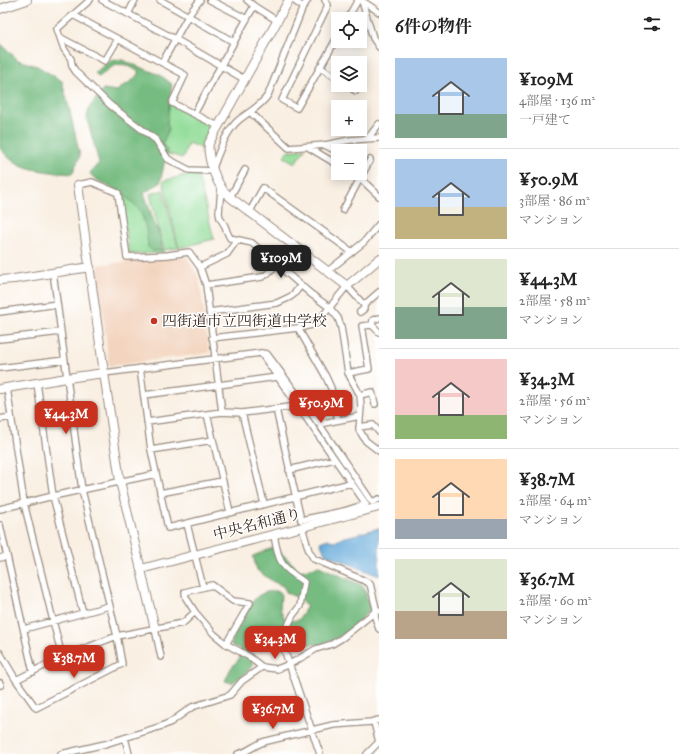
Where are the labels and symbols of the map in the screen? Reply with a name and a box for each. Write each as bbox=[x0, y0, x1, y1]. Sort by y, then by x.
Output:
pin: ¥109M bbox=[253, 245, 309, 279]
place label: 四街道市立四街道中学校 bbox=[162, 312, 327, 330]
marker: 四街道市立四街道中学校 bbox=[149, 316, 159, 326]
pin: ¥50.9M bbox=[288, 390, 354, 424]
pin: ¥44.3M bbox=[33, 401, 99, 435]
street label: 中央名和通り bbox=[211, 504, 303, 544]
pin: ¥34.3M bbox=[242, 626, 308, 660]
pin: ¥38.7M bbox=[41, 645, 107, 679]
pin: ¥36.7M bbox=[240, 696, 306, 730]

